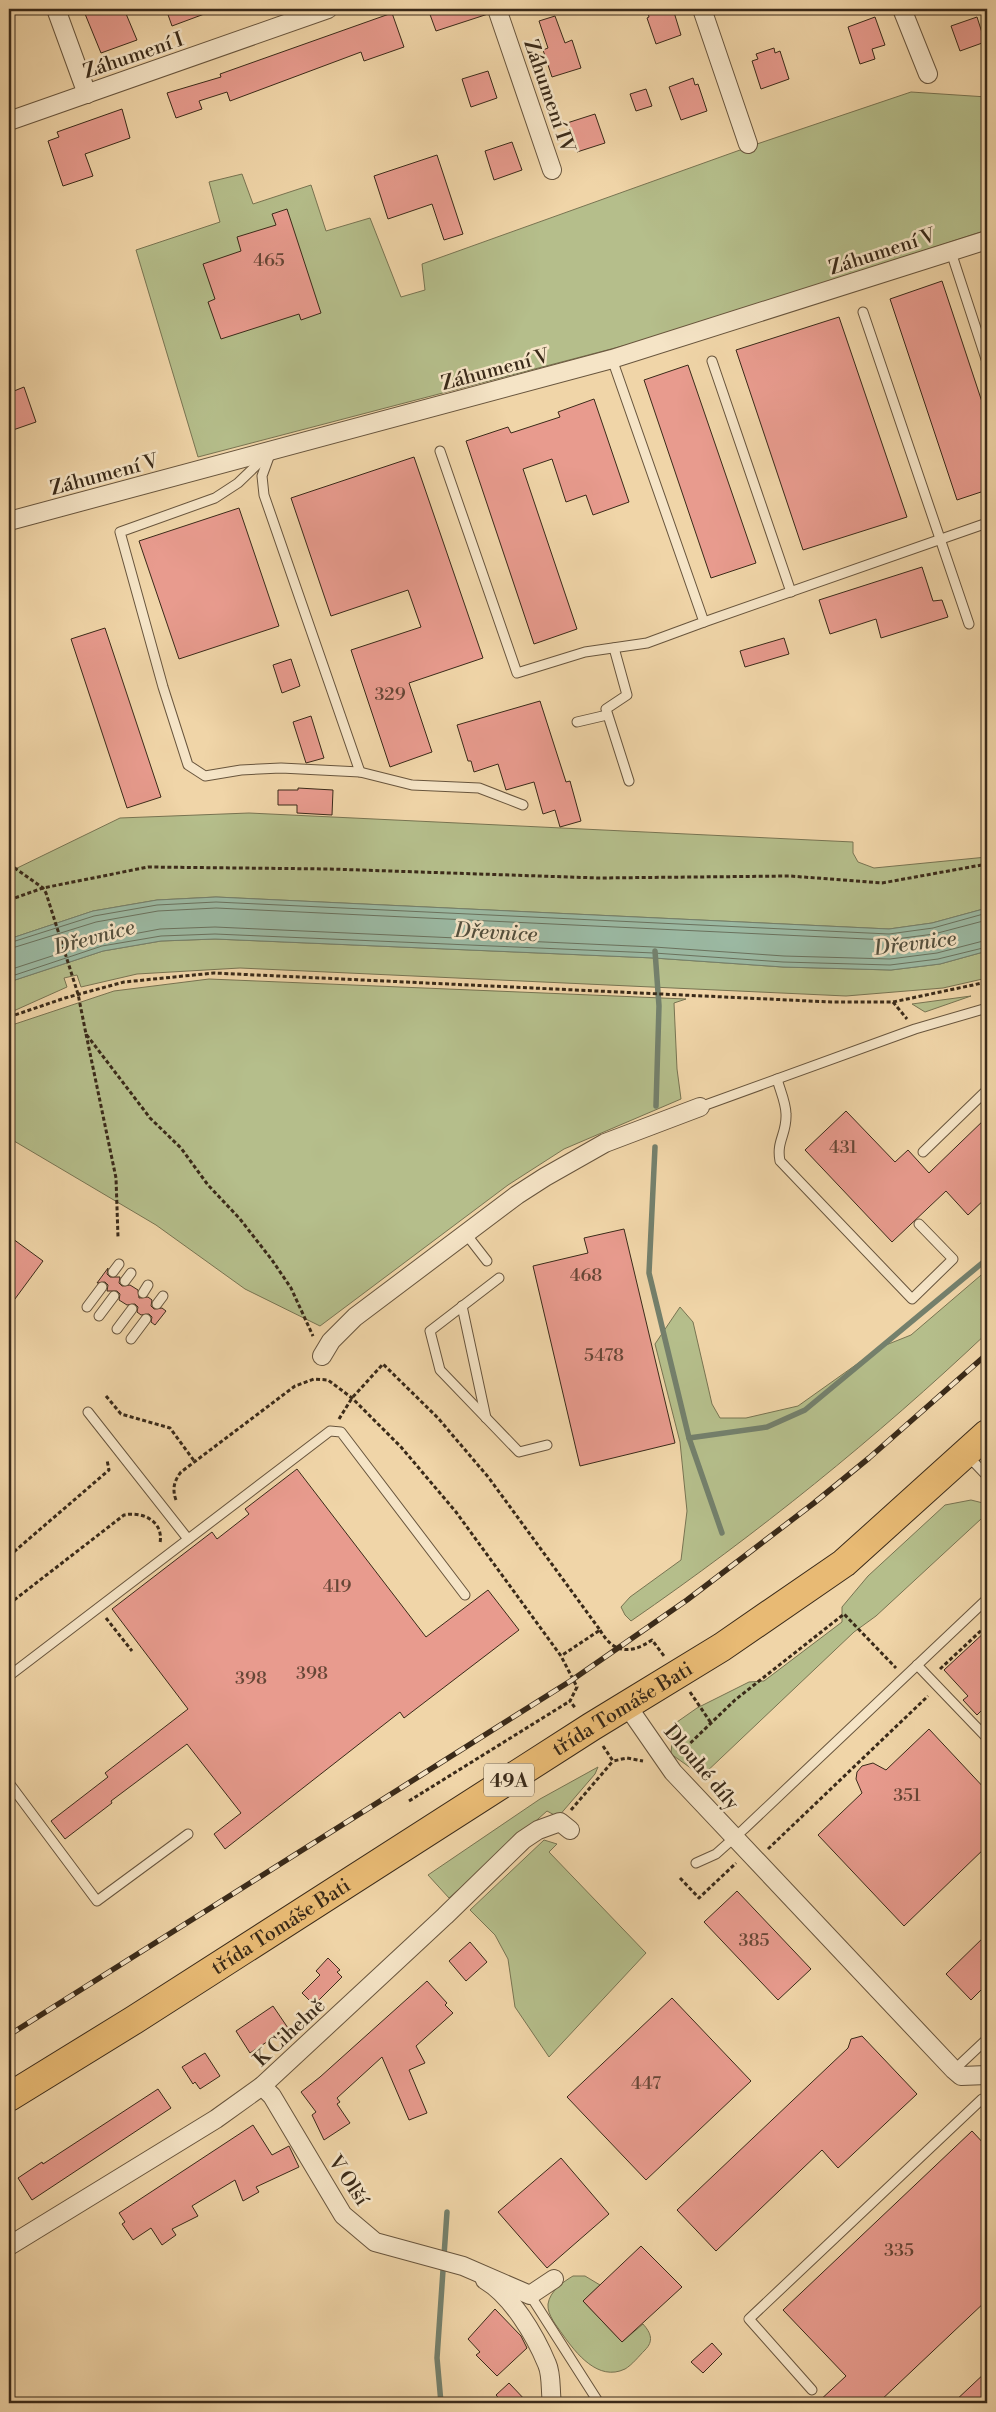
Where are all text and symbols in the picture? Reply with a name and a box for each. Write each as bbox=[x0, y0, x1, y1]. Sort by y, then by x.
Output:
street label: Záhumení I bbox=[80, 27, 187, 85]
street label: Záhumení IV bbox=[517, 36, 580, 157]
street label: Záhumení V bbox=[826, 223, 940, 281]
house number: 465 bbox=[253, 249, 285, 272]
street label: Záhumení V bbox=[439, 344, 553, 397]
street label: Záhumení V bbox=[48, 449, 162, 502]
house number: 329 bbox=[374, 683, 406, 706]
water label: Dřevnice bbox=[50, 915, 138, 962]
water label: Dřevnice bbox=[453, 918, 538, 948]
water label: Dřevnice bbox=[871, 926, 958, 962]
house number: 431 bbox=[829, 1136, 857, 1159]
house number: 468 bbox=[570, 1264, 602, 1287]
house number: 5478 bbox=[584, 1344, 624, 1367]
house number: 419 bbox=[323, 1575, 351, 1598]
street label: třída Tomáše Bati bbox=[548, 1657, 698, 1762]
house number: 398 bbox=[296, 1662, 328, 1685]
house number: 398 bbox=[235, 1667, 267, 1690]
street label: Dlouhé díly bbox=[658, 1720, 744, 1816]
road number: 49A bbox=[484, 1764, 534, 1796]
house number: 351 bbox=[893, 1784, 921, 1807]
street label: třída Tomáše Bati bbox=[207, 1873, 356, 1981]
house number: 385 bbox=[739, 1929, 770, 1952]
street label: K Cihelně bbox=[249, 1994, 331, 2073]
house number: 447 bbox=[631, 2072, 661, 2095]
street label: V Olší bbox=[321, 2150, 374, 2212]
house number: 335 bbox=[884, 2239, 914, 2262]

